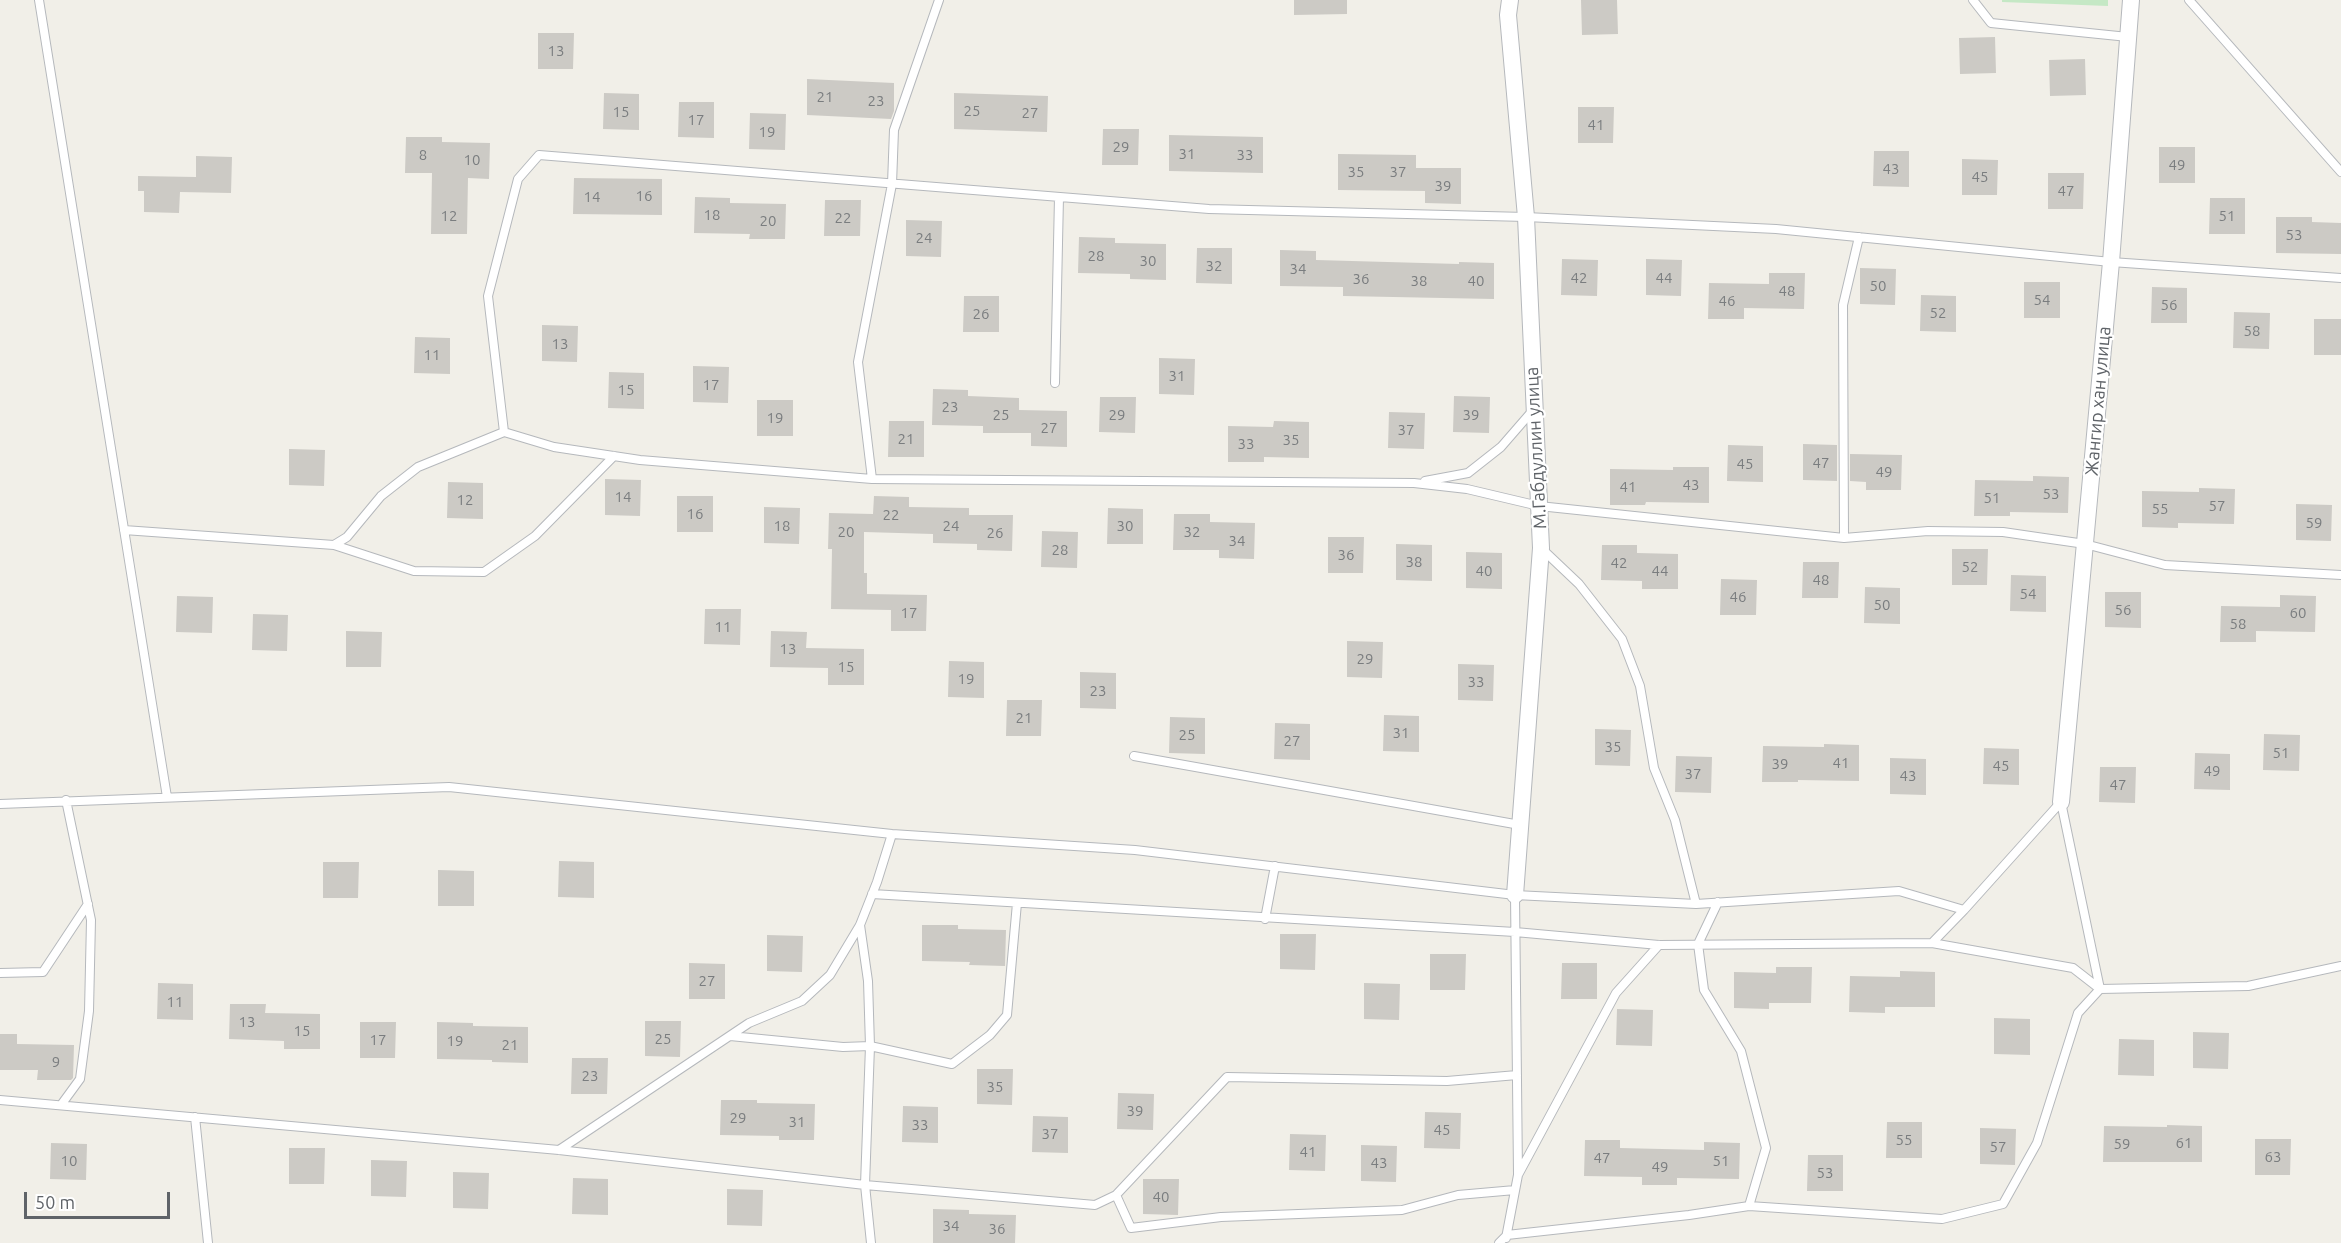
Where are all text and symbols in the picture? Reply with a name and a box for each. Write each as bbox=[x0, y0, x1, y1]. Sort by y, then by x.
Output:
house number: 13 bbox=[548, 42, 564, 60]
house number: 21 bbox=[817, 88, 833, 106]
house number: 23 bbox=[868, 92, 884, 110]
house number: 25 bbox=[964, 102, 980, 120]
house number: 15 bbox=[613, 103, 629, 121]
house number: 27 bbox=[1022, 104, 1038, 122]
house number: 17 bbox=[688, 111, 704, 129]
house number: 41 bbox=[1588, 116, 1604, 134]
house number: 19 bbox=[759, 123, 775, 141]
house number: 29 bbox=[1113, 138, 1129, 156]
house number: 31 bbox=[1179, 145, 1195, 163]
house number: 8 bbox=[419, 146, 427, 164]
house number: 33 bbox=[1237, 146, 1253, 164]
house number: 10 bbox=[464, 151, 480, 169]
house number: 49 bbox=[2169, 156, 2185, 174]
house number: 43 bbox=[1883, 160, 1899, 178]
house number: 35 bbox=[1348, 163, 1364, 181]
house number: 37 bbox=[1390, 163, 1406, 181]
house number: 45 bbox=[1972, 168, 1988, 186]
house number: 39 bbox=[1435, 177, 1451, 195]
house number: 47 bbox=[2058, 182, 2074, 200]
house number: 16 bbox=[636, 187, 652, 205]
house number: 14 bbox=[584, 188, 600, 206]
house number: 18 bbox=[704, 206, 720, 224]
house number: 12 bbox=[441, 207, 457, 225]
house number: 51 bbox=[2219, 207, 2235, 225]
house number: 22 bbox=[835, 209, 851, 227]
house number: 20 bbox=[760, 212, 776, 230]
house number: 53 bbox=[2286, 226, 2302, 244]
house number: 24 bbox=[916, 229, 932, 247]
house number: 28 bbox=[1088, 247, 1104, 265]
house number: 30 bbox=[1140, 252, 1156, 270]
house number: 32 bbox=[1206, 257, 1222, 275]
house number: 34 bbox=[1290, 260, 1306, 278]
house number: 42 bbox=[1571, 269, 1587, 287]
house number: 44 bbox=[1656, 269, 1672, 287]
house number: 36 bbox=[1353, 270, 1369, 288]
house number: 38 bbox=[1411, 272, 1427, 290]
house number: 40 bbox=[1468, 272, 1484, 290]
house number: 50 bbox=[1870, 277, 1886, 295]
house number: 48 bbox=[1779, 282, 1795, 300]
house number: 54 bbox=[2034, 291, 2050, 309]
house number: 46 bbox=[1719, 292, 1735, 310]
house number: 56 bbox=[2161, 296, 2177, 314]
house number: 52 bbox=[1930, 304, 1946, 322]
house number: 26 bbox=[973, 305, 989, 323]
house number: 58 bbox=[2244, 322, 2260, 340]
street label: Жангир хан улица bbox=[2081, 325, 2115, 477]
house number: 13 bbox=[552, 335, 568, 353]
house number: 11 bbox=[424, 346, 440, 364]
street label: М.Габдуллин улица bbox=[1521, 366, 1551, 530]
house number: 31 bbox=[1169, 367, 1185, 385]
house number: 17 bbox=[703, 376, 719, 394]
house number: 15 bbox=[618, 381, 634, 399]
house number: 23 bbox=[942, 398, 958, 416]
house number: 25 bbox=[993, 406, 1009, 424]
house number: 29 bbox=[1109, 406, 1125, 424]
house number: 39 bbox=[1463, 406, 1479, 424]
house number: 19 bbox=[767, 409, 783, 427]
house number: 27 bbox=[1041, 419, 1057, 437]
house number: 37 bbox=[1398, 421, 1414, 439]
house number: 21 bbox=[898, 430, 914, 448]
house number: 35 bbox=[1283, 431, 1299, 449]
house number: 33 bbox=[1238, 435, 1254, 453]
house number: 47 bbox=[1813, 454, 1829, 472]
house number: 45 bbox=[1737, 455, 1753, 473]
house number: 49 bbox=[1876, 463, 1892, 481]
house number: 43 bbox=[1683, 476, 1699, 494]
house number: 41 bbox=[1620, 478, 1636, 496]
house number: 53 bbox=[2043, 485, 2059, 503]
house number: 14 bbox=[615, 488, 631, 506]
house number: 51 bbox=[1984, 489, 2000, 507]
house number: 12 bbox=[457, 491, 473, 509]
house number: 57 bbox=[2209, 497, 2225, 515]
house number: 55 bbox=[2152, 500, 2168, 518]
house number: 16 bbox=[687, 505, 703, 523]
house number: 22 bbox=[883, 506, 899, 524]
house number: 59 bbox=[2306, 514, 2322, 532]
house number: 18 bbox=[774, 517, 790, 535]
house number: 24 bbox=[943, 517, 959, 535]
house number: 30 bbox=[1117, 517, 1133, 535]
house number: 20 bbox=[838, 523, 854, 541]
house number: 32 bbox=[1184, 523, 1200, 541]
house number: 26 bbox=[987, 524, 1003, 542]
house number: 34 bbox=[1229, 532, 1245, 550]
house number: 28 bbox=[1052, 541, 1068, 559]
house number: 36 bbox=[1338, 546, 1354, 564]
house number: 38 bbox=[1406, 553, 1422, 571]
house number: 42 bbox=[1611, 554, 1627, 572]
house number: 52 bbox=[1962, 558, 1978, 576]
house number: 40 bbox=[1476, 562, 1492, 580]
house number: 44 bbox=[1652, 562, 1668, 580]
house number: 48 bbox=[1813, 571, 1829, 589]
house number: 54 bbox=[2020, 585, 2036, 603]
house number: 46 bbox=[1730, 588, 1746, 606]
house number: 50 bbox=[1874, 596, 1890, 614]
house number: 56 bbox=[2115, 601, 2131, 619]
house number: 17 bbox=[901, 604, 917, 622]
house number: 60 bbox=[2290, 604, 2306, 622]
house number: 58 bbox=[2230, 615, 2246, 633]
house number: 11 bbox=[715, 618, 731, 636]
house number: 13 bbox=[780, 640, 796, 658]
house number: 29 bbox=[1357, 650, 1373, 668]
house number: 15 bbox=[838, 658, 854, 676]
house number: 19 bbox=[958, 670, 974, 688]
house number: 33 bbox=[1468, 673, 1484, 691]
house number: 23 bbox=[1090, 682, 1106, 700]
house number: 21 bbox=[1016, 709, 1032, 727]
house number: 31 bbox=[1393, 724, 1409, 742]
house number: 25 bbox=[1179, 726, 1195, 744]
house number: 27 bbox=[1284, 732, 1300, 750]
house number: 35 bbox=[1605, 738, 1621, 756]
house number: 51 bbox=[2273, 744, 2289, 762]
house number: 41 bbox=[1833, 754, 1849, 772]
house number: 39 bbox=[1772, 755, 1788, 773]
house number: 45 bbox=[1993, 757, 2009, 775]
house number: 49 bbox=[2204, 762, 2220, 780]
house number: 37 bbox=[1685, 765, 1701, 783]
house number: 43 bbox=[1900, 767, 1916, 785]
house number: 47 bbox=[2110, 776, 2126, 794]
house number: 27 bbox=[699, 972, 715, 990]
house number: 11 bbox=[167, 993, 183, 1011]
house number: 13 bbox=[239, 1013, 255, 1031]
house number: 15 bbox=[294, 1022, 310, 1040]
house number: 25 bbox=[655, 1030, 671, 1048]
house number: 17 bbox=[370, 1031, 386, 1049]
house number: 19 bbox=[447, 1032, 463, 1050]
house number: 21 bbox=[502, 1036, 518, 1054]
house number: 9 bbox=[52, 1053, 60, 1071]
house number: 23 bbox=[582, 1067, 598, 1085]
house number: 35 bbox=[987, 1078, 1003, 1096]
house number: 39 bbox=[1127, 1102, 1143, 1120]
house number: 29 bbox=[730, 1109, 746, 1127]
house number: 31 bbox=[789, 1113, 805, 1131]
house number: 33 bbox=[912, 1116, 928, 1134]
house number: 45 bbox=[1434, 1121, 1450, 1139]
house number: 37 bbox=[1042, 1125, 1058, 1143]
house number: 55 bbox=[1896, 1131, 1912, 1149]
house number: 61 bbox=[2176, 1134, 2192, 1152]
house number: 59 bbox=[2114, 1135, 2130, 1153]
house number: 57 bbox=[1990, 1138, 2006, 1156]
house number: 41 bbox=[1300, 1143, 1316, 1161]
house number: 63 bbox=[2265, 1148, 2281, 1166]
house number: 47 bbox=[1594, 1149, 1610, 1167]
house number: 10 bbox=[61, 1152, 77, 1170]
house number: 51 bbox=[1713, 1152, 1729, 1170]
house number: 43 bbox=[1371, 1154, 1387, 1172]
house number: 49 bbox=[1652, 1158, 1668, 1176]
house number: 53 bbox=[1817, 1164, 1833, 1182]
scale bar bbox=[27, 1180, 172, 1218]
house number: 40 bbox=[1153, 1188, 1169, 1206]
text: 50 m bbox=[35, 1192, 75, 1212]
house number: 34 bbox=[943, 1217, 959, 1235]
house number: 36 bbox=[989, 1220, 1005, 1238]

